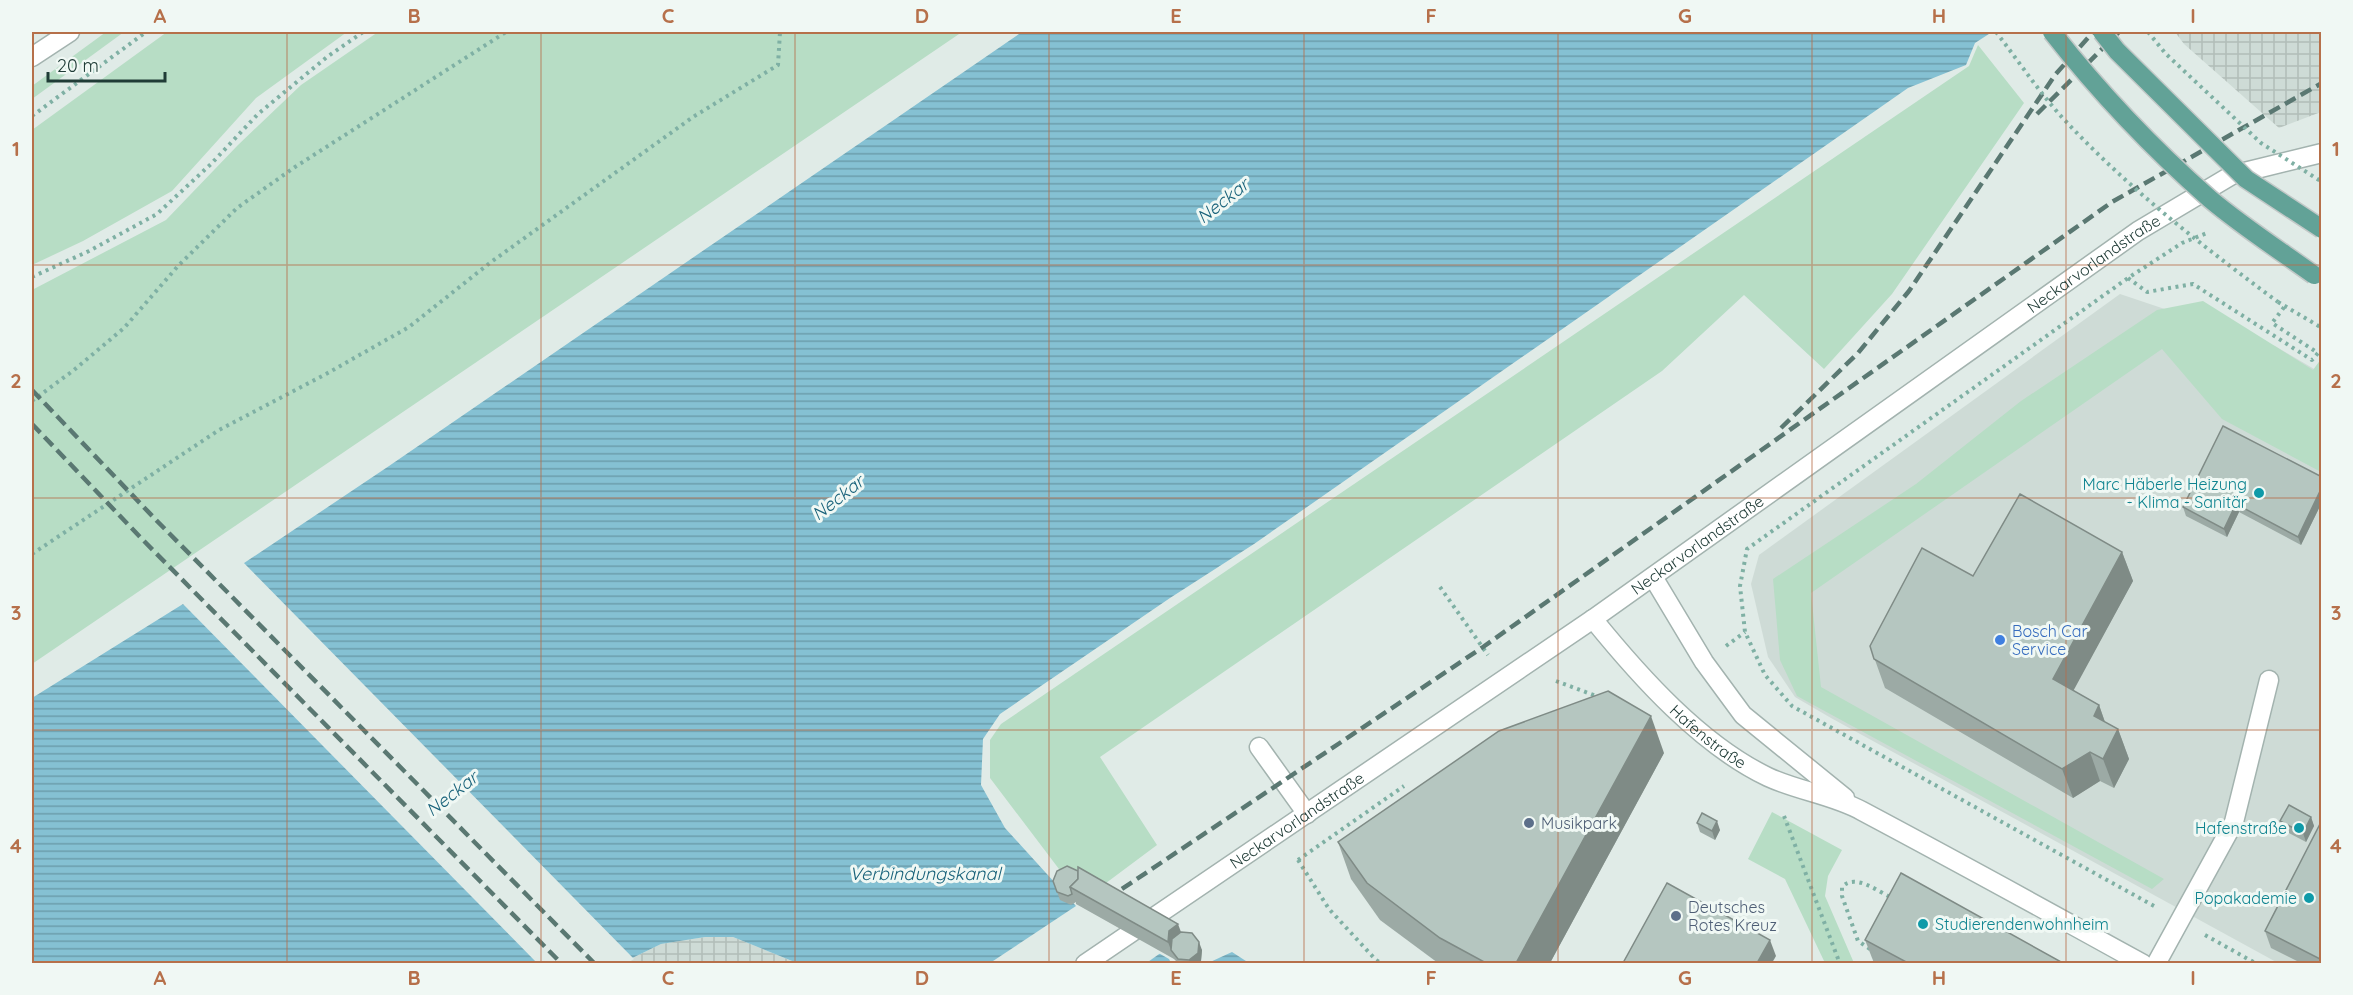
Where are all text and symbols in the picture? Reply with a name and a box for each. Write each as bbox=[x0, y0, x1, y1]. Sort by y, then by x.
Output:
text: A bbox=[154, 3, 167, 28]
text: B bbox=[407, 3, 421, 28]
text: C bbox=[662, 3, 675, 28]
text: D bbox=[915, 3, 929, 28]
text: E bbox=[1170, 3, 1182, 28]
text: F bbox=[1425, 3, 1437, 28]
text: G bbox=[1678, 3, 1692, 28]
text: H bbox=[1932, 3, 1946, 28]
text: I bbox=[2190, 3, 2196, 28]
scale bar bbox=[48, 45, 165, 83]
text: 20 m bbox=[57, 54, 99, 77]
text: 1 bbox=[12, 136, 20, 161]
text: 1 bbox=[2332, 136, 2340, 161]
water label: Neckar bbox=[1192, 172, 1255, 228]
street label: Neckarvorlandstraße bbox=[2023, 210, 2164, 317]
text: 2 bbox=[10, 368, 22, 393]
text: 2 bbox=[2330, 368, 2342, 393]
water label: Neckar bbox=[807, 469, 870, 525]
place label: Marc Häberle Heizung - Klima - Sanitär bbox=[2083, 474, 2247, 512]
marker: Marc Häberle Heizung - Klima - Sanitär bbox=[2252, 486, 2266, 500]
street label: Neckarvorlandstraße bbox=[1627, 491, 1767, 599]
text: 3 bbox=[11, 600, 21, 625]
text: 3 bbox=[2331, 600, 2341, 625]
place label: Bosch Car Service bbox=[2012, 621, 2088, 659]
marker: Bosch Car Service bbox=[1993, 633, 2007, 647]
street label: Hafenstraße bbox=[1666, 700, 1750, 773]
water label: Neckar bbox=[421, 765, 484, 821]
street label: Neckarvorlandstraße bbox=[1226, 767, 1368, 873]
place label: Musikpark bbox=[1541, 813, 1617, 833]
marker: Musikpark bbox=[1522, 816, 1536, 830]
place label: Hafenstraße bbox=[2195, 818, 2287, 838]
marker: Hafenstraße bbox=[2292, 821, 2306, 835]
text: 4 bbox=[10, 833, 22, 858]
text: 4 bbox=[2330, 833, 2342, 858]
water label: Verbindungskanal bbox=[849, 862, 1002, 885]
place label: Popakademie bbox=[2195, 888, 2297, 908]
marker: Popakademie bbox=[2302, 891, 2316, 905]
place label: Deutsches Rotes Kreuz bbox=[1688, 897, 1777, 935]
marker: Deutsches Rotes Kreuz bbox=[1669, 909, 1683, 923]
place label: Studierendenwohnheim bbox=[1935, 914, 2109, 934]
marker: Studierendenwohnheim bbox=[1916, 917, 1930, 931]
text: A bbox=[154, 965, 167, 990]
text: B bbox=[407, 965, 421, 990]
text: C bbox=[662, 965, 675, 990]
text: D bbox=[915, 965, 929, 990]
text: E bbox=[1170, 965, 1182, 990]
text: F bbox=[1425, 965, 1437, 990]
text: G bbox=[1678, 965, 1692, 990]
text: H bbox=[1932, 965, 1946, 990]
text: I bbox=[2190, 965, 2196, 990]

